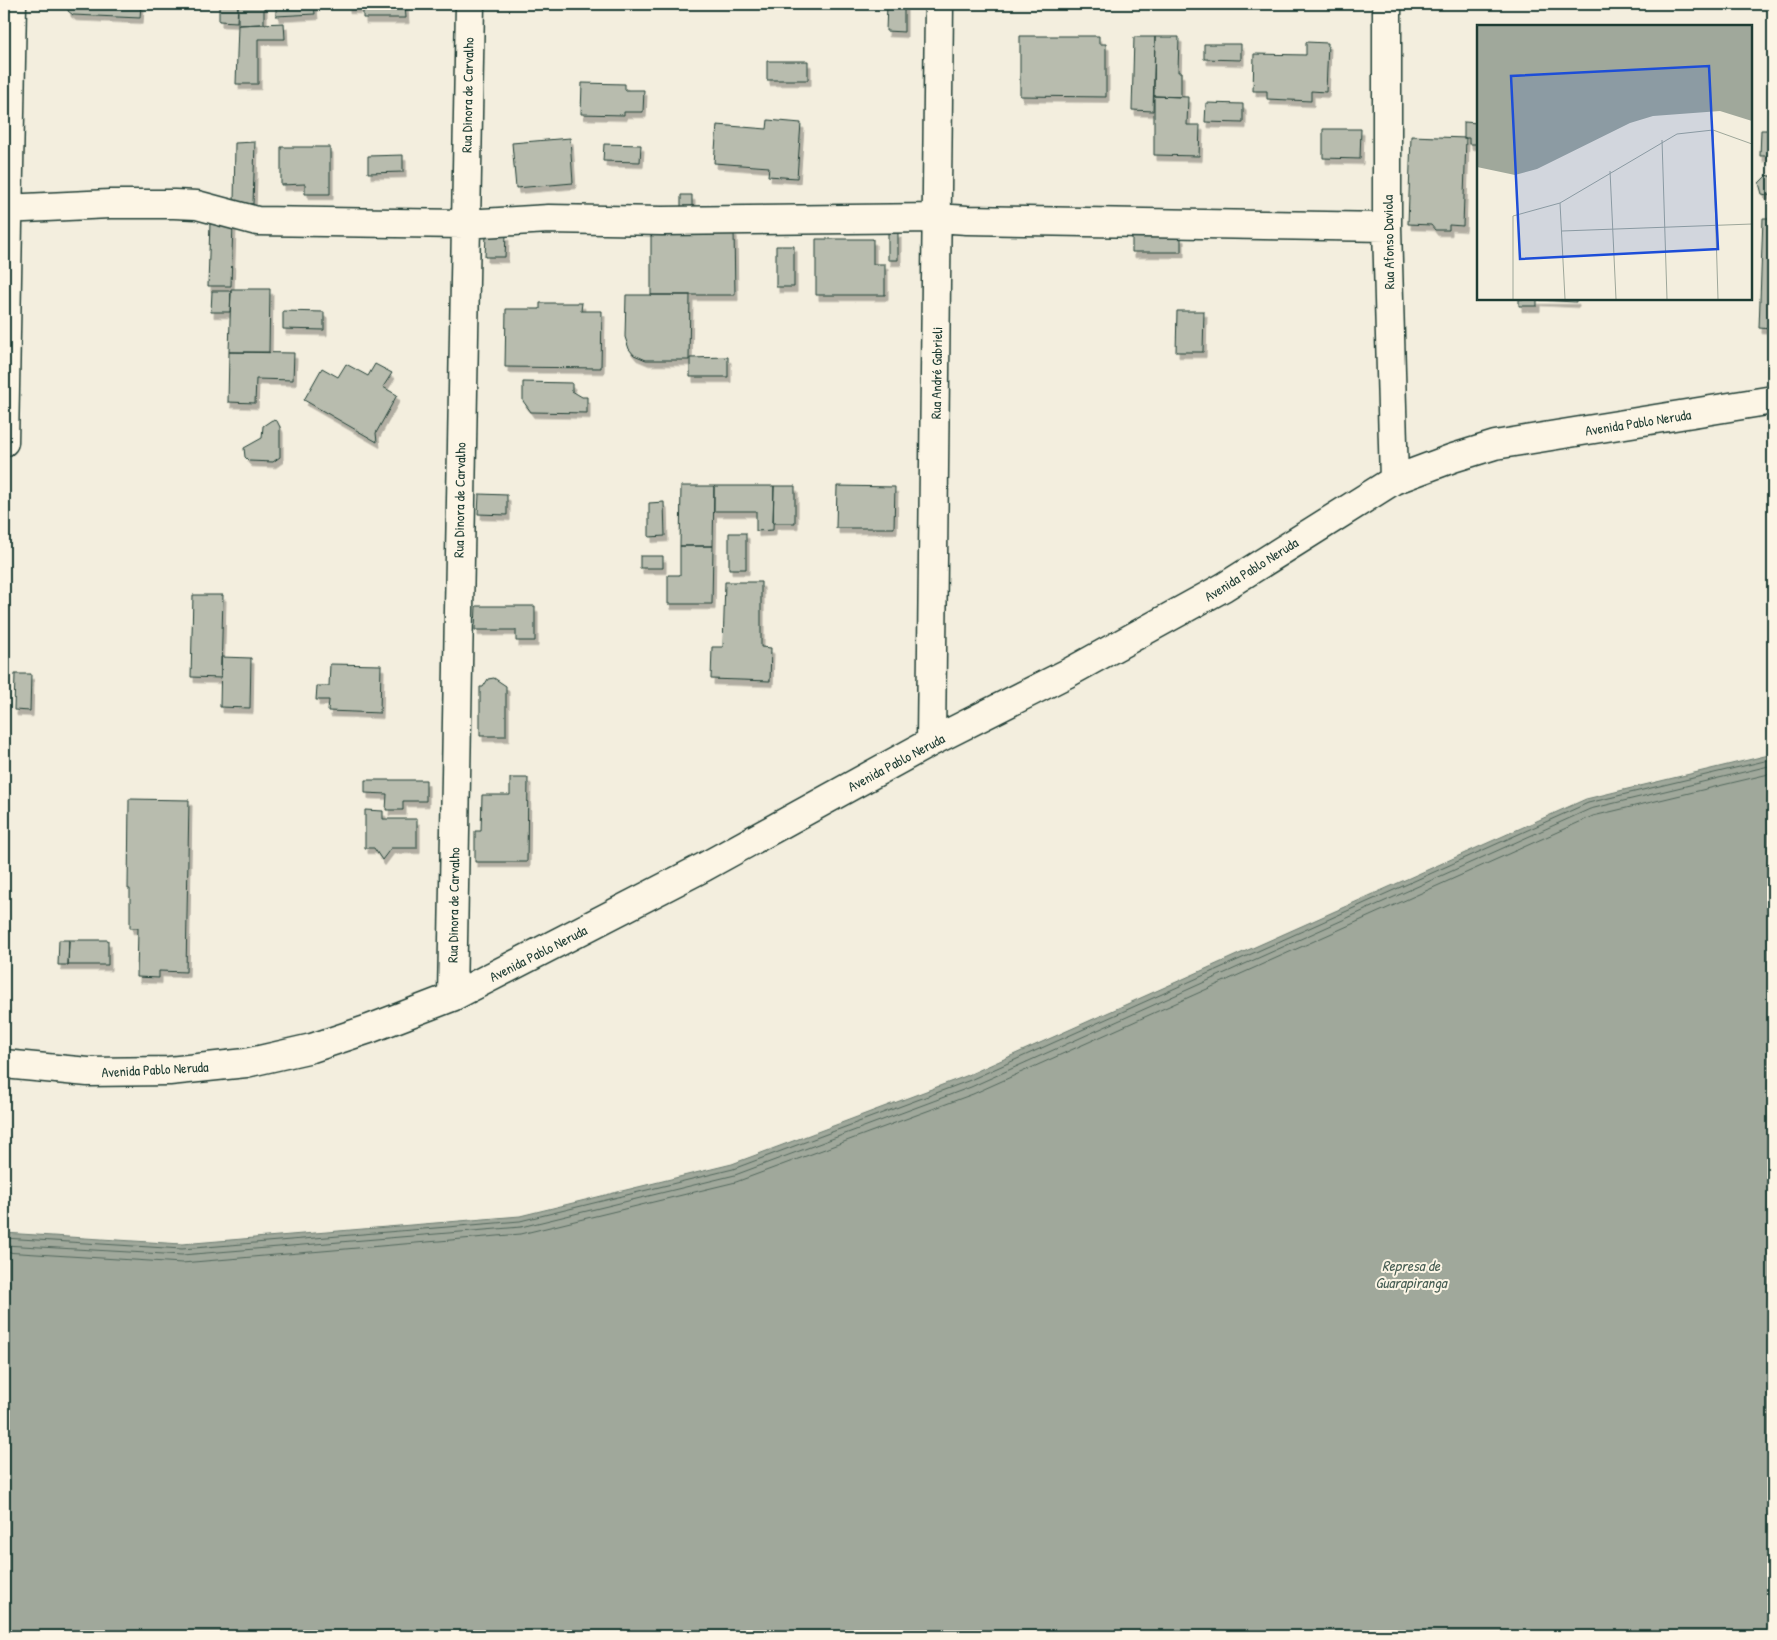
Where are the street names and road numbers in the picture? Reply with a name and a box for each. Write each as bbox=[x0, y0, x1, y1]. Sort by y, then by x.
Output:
street label: Rua Dinora de Carvalho bbox=[456, 37, 478, 153]
street label: Rua Afonso Daviola bbox=[1378, 194, 1398, 289]
street label: Rua André Gabrieli bbox=[926, 327, 946, 419]
street label: Avenida Pablo Neruda bbox=[1584, 404, 1693, 440]
street label: Rua Dinora de Carvalho bbox=[448, 442, 470, 558]
street label: Avenida Pablo Neruda bbox=[1201, 532, 1302, 605]
street label: Avenida Pablo Neruda bbox=[844, 728, 948, 796]
street label: Rua Dinora de Carvalho bbox=[442, 847, 464, 963]
street label: Avenida Pablo Neruda bbox=[486, 920, 591, 986]
street label: Avenida Pablo Neruda bbox=[101, 1057, 210, 1081]

